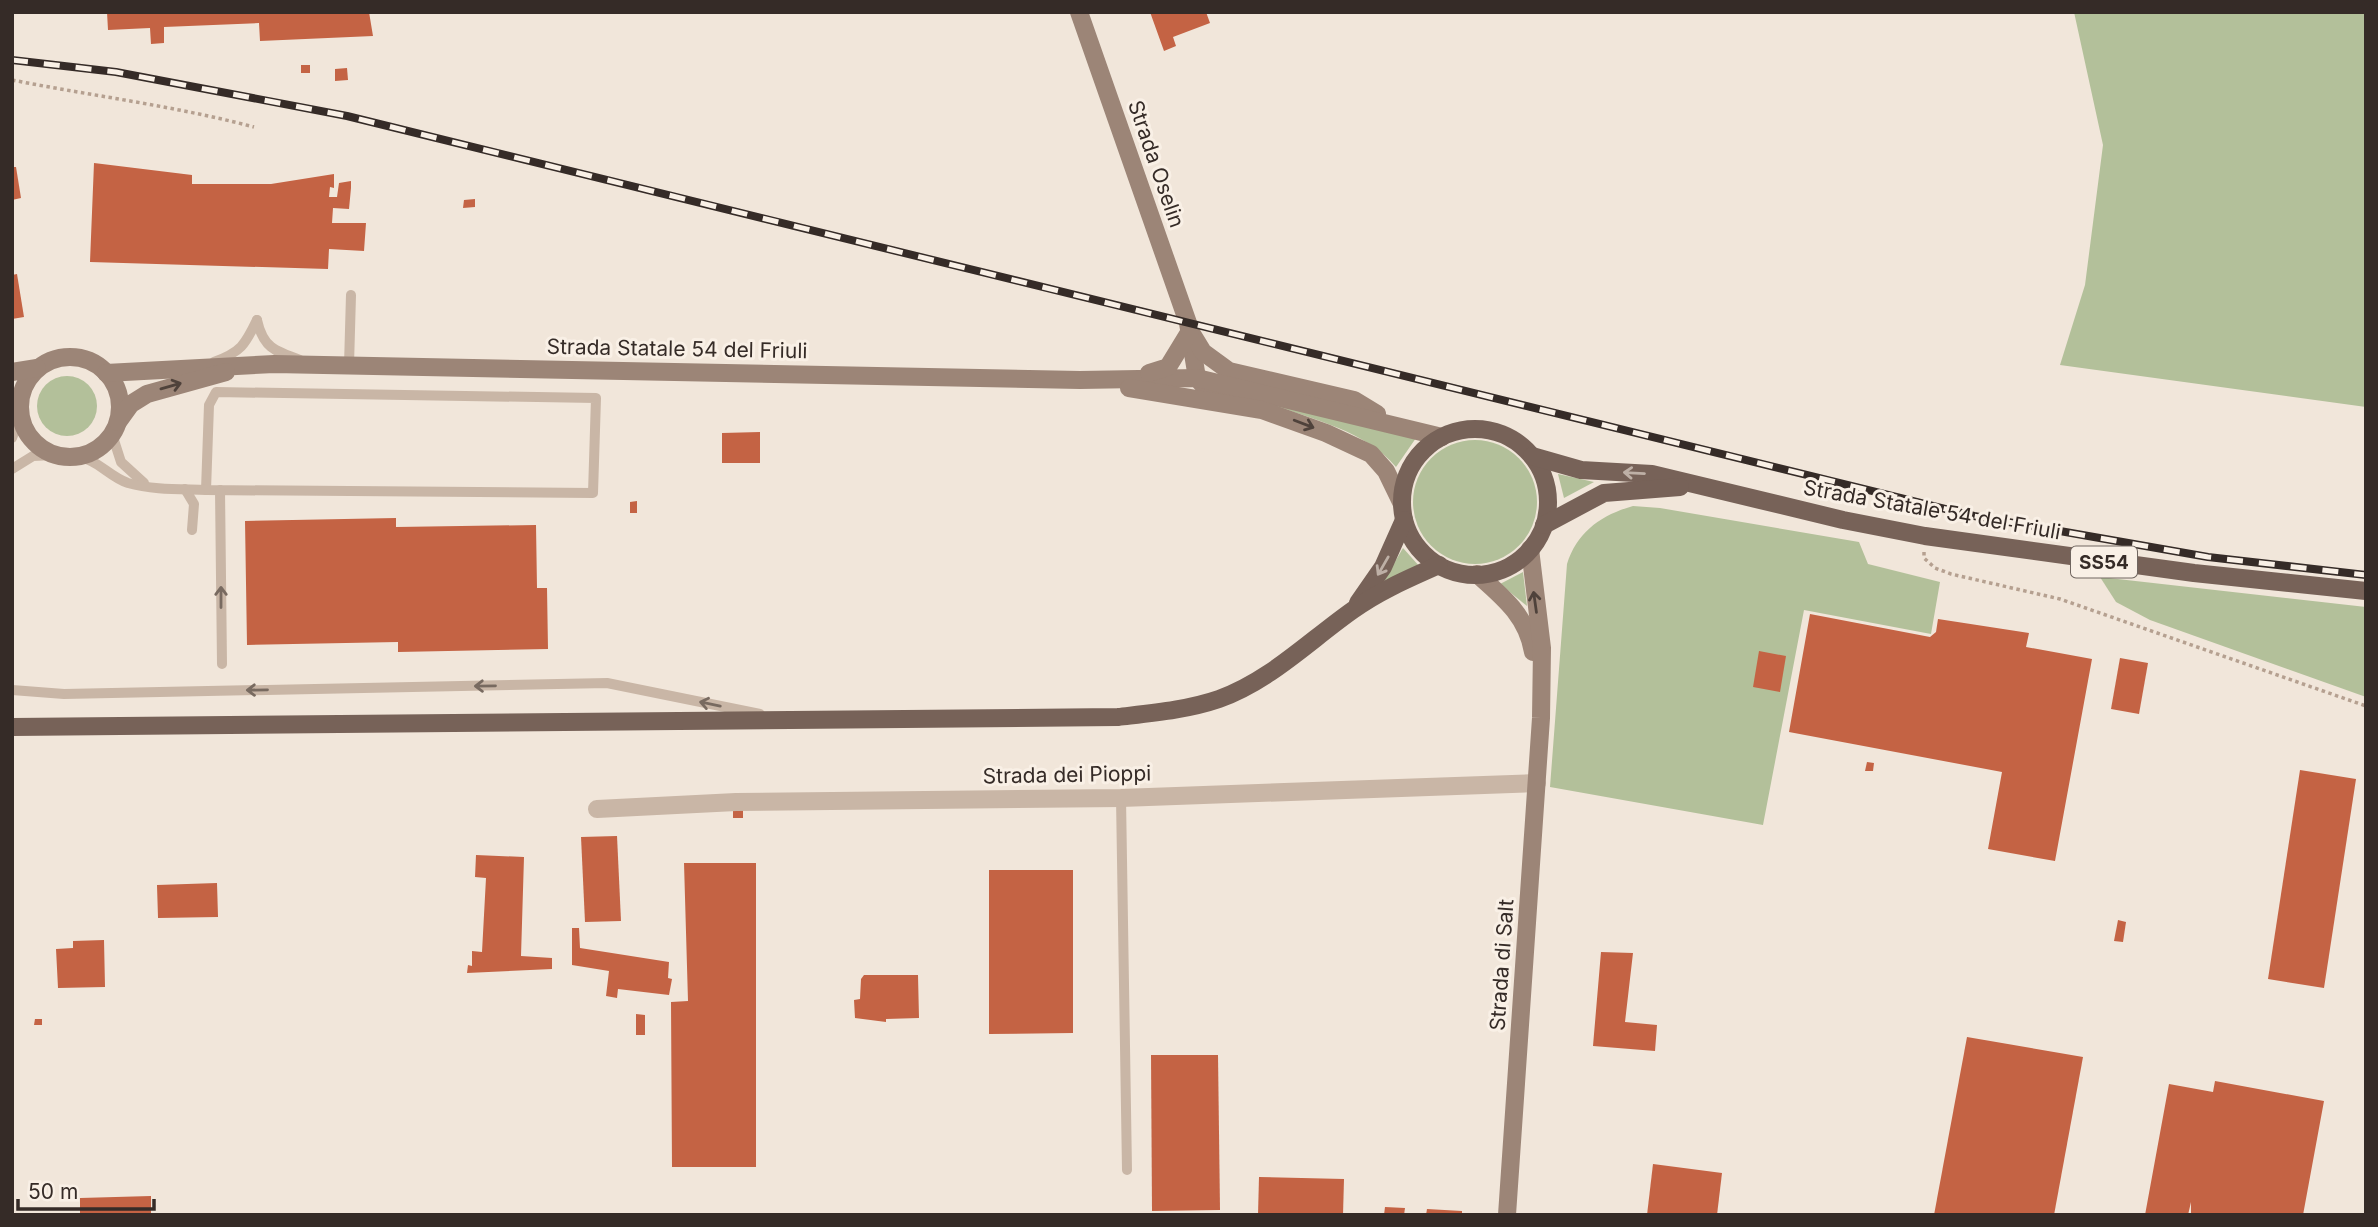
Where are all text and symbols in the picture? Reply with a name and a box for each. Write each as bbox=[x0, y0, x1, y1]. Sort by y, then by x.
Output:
street label: Strada Oselin bbox=[1123, 97, 1190, 231]
street label: Strada Statale 54 del Friuli bbox=[546, 334, 808, 363]
one-way arrow bbox=[160, 379, 182, 392]
one-way arrow bbox=[1293, 418, 1314, 431]
one-way arrow bbox=[1624, 466, 1646, 479]
street label: Strada Statale 54 del Friuli bbox=[1801, 475, 2063, 544]
road number: SS54 bbox=[2071, 547, 2137, 578]
one-way arrow bbox=[1376, 556, 1390, 576]
one-way arrow bbox=[214, 586, 228, 609]
one-way arrow bbox=[1528, 591, 1541, 614]
one-way arrow bbox=[473, 679, 496, 692]
one-way arrow bbox=[246, 684, 269, 697]
one-way arrow bbox=[699, 697, 722, 711]
street label: Strada dei Pioppi bbox=[982, 761, 1151, 788]
street label: Strada di Salt bbox=[1484, 898, 1519, 1032]
scale bar bbox=[18, 1168, 154, 1212]
text: 50 m bbox=[28, 1179, 78, 1204]

